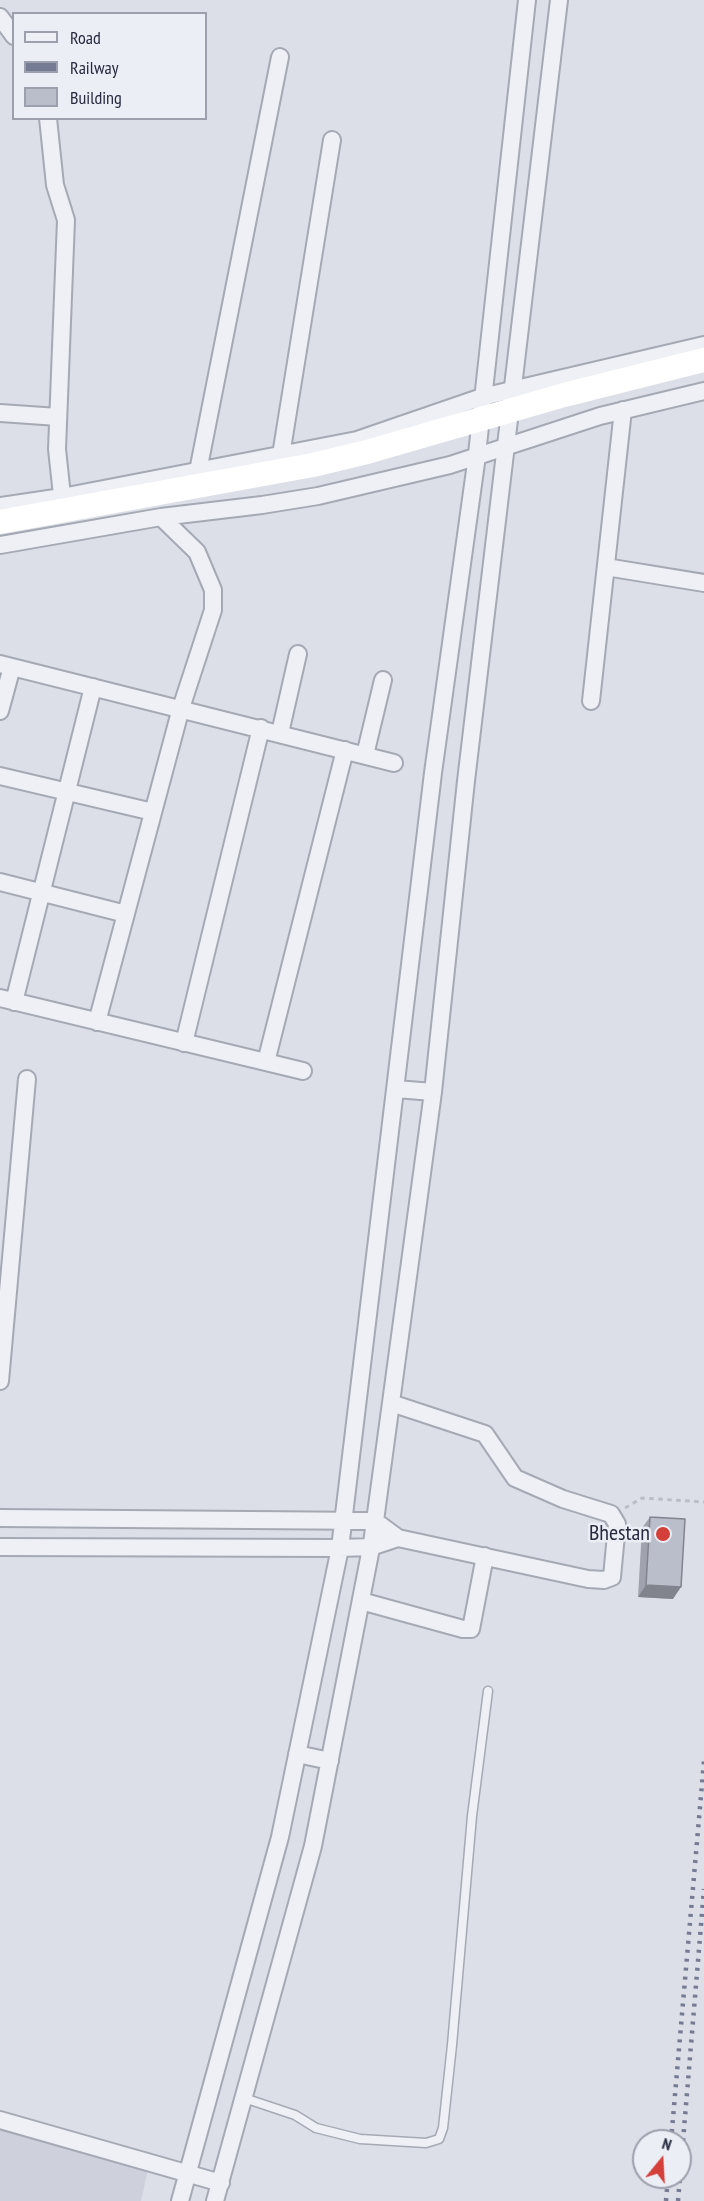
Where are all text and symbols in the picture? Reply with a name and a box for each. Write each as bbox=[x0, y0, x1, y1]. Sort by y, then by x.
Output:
legend bbox=[12, 12, 207, 120]
text: Road bbox=[70, 26, 101, 49]
text: Railway bbox=[70, 56, 119, 79]
text: Building bbox=[70, 86, 122, 109]
place label: Bhestan bbox=[589, 1521, 650, 1547]
marker: Bhestan bbox=[654, 1525, 672, 1543]
north arrow bbox=[632, 2129, 692, 2189]
text: N bbox=[660, 2133, 674, 2155]

